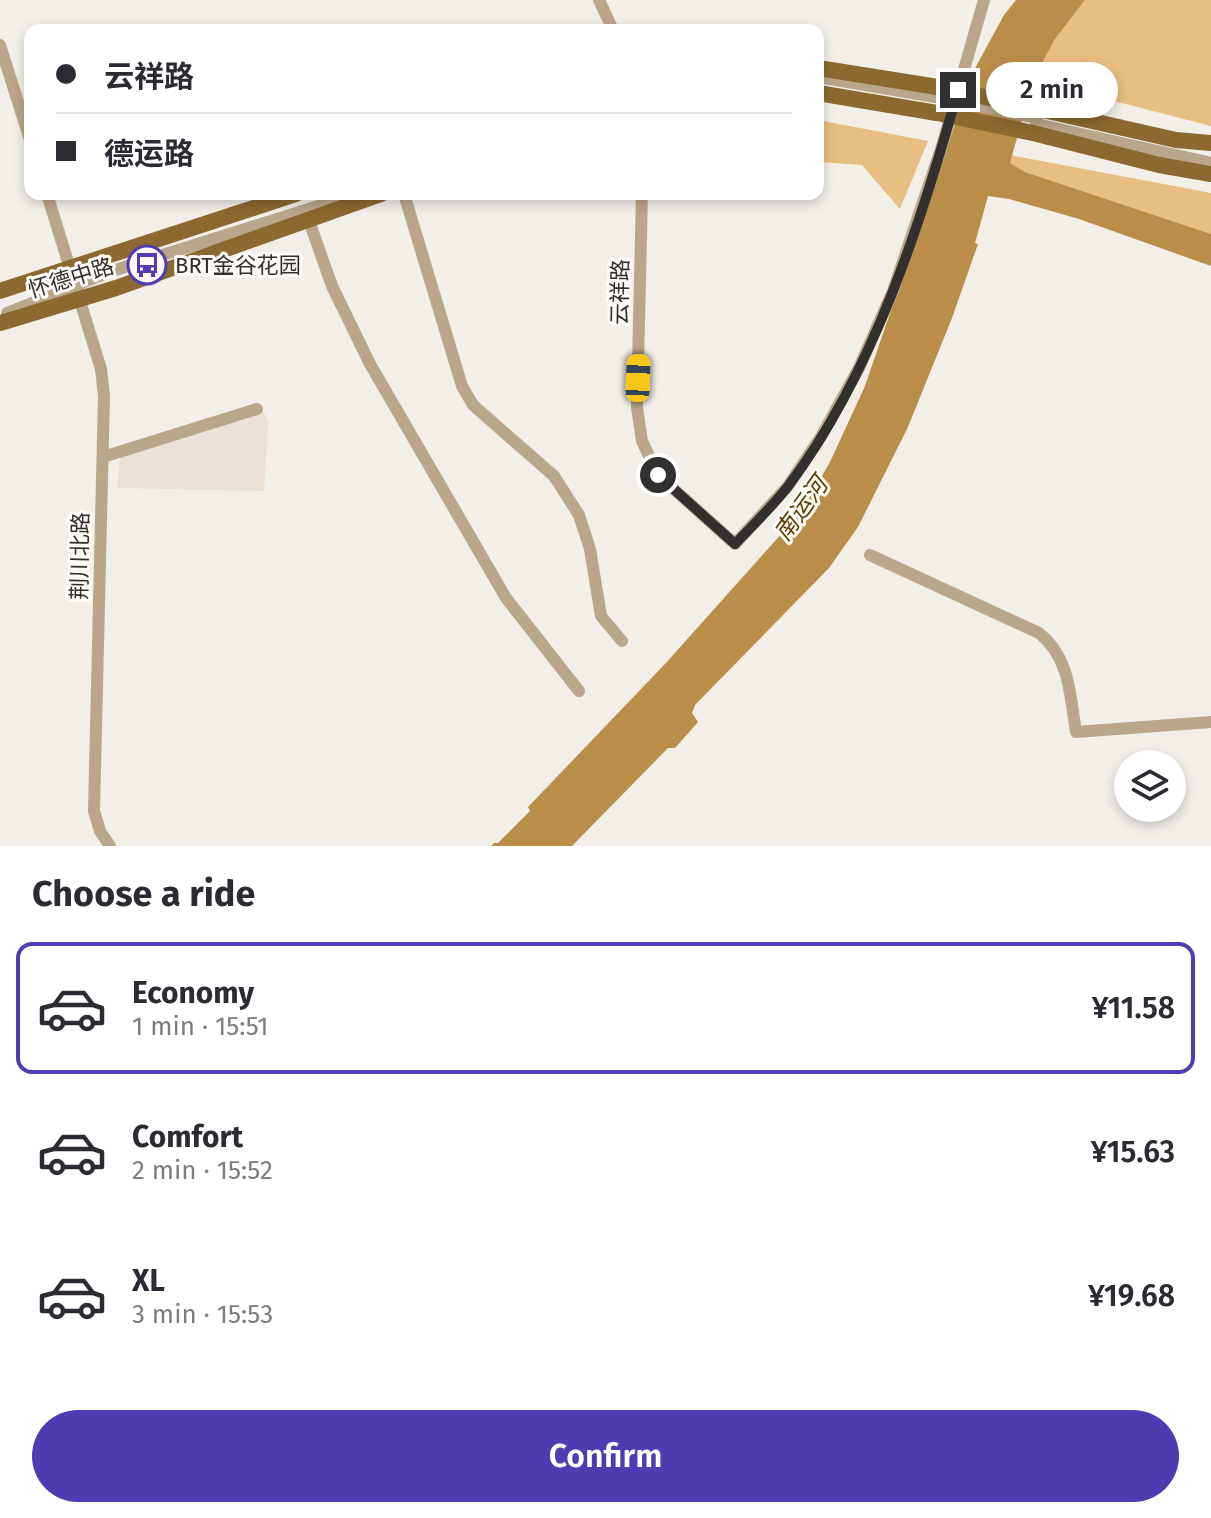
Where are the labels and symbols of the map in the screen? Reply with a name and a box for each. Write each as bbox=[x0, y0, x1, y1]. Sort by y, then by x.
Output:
callout: 2 min bbox=[986, 62, 1118, 118]
route end bbox=[940, 72, 976, 108]
bus stop icon: BRT金谷花园 bbox=[126, 244, 168, 286]
street label: 怀德中路 bbox=[25, 252, 117, 304]
place label: BRT金谷花园 bbox=[175, 252, 301, 279]
street label: 云祥路 bbox=[606, 259, 634, 325]
car bbox=[625, 354, 651, 402]
route start bbox=[640, 457, 676, 493]
water label: 南运河 bbox=[769, 468, 836, 546]
street label: 荆川北路 bbox=[66, 512, 94, 600]

